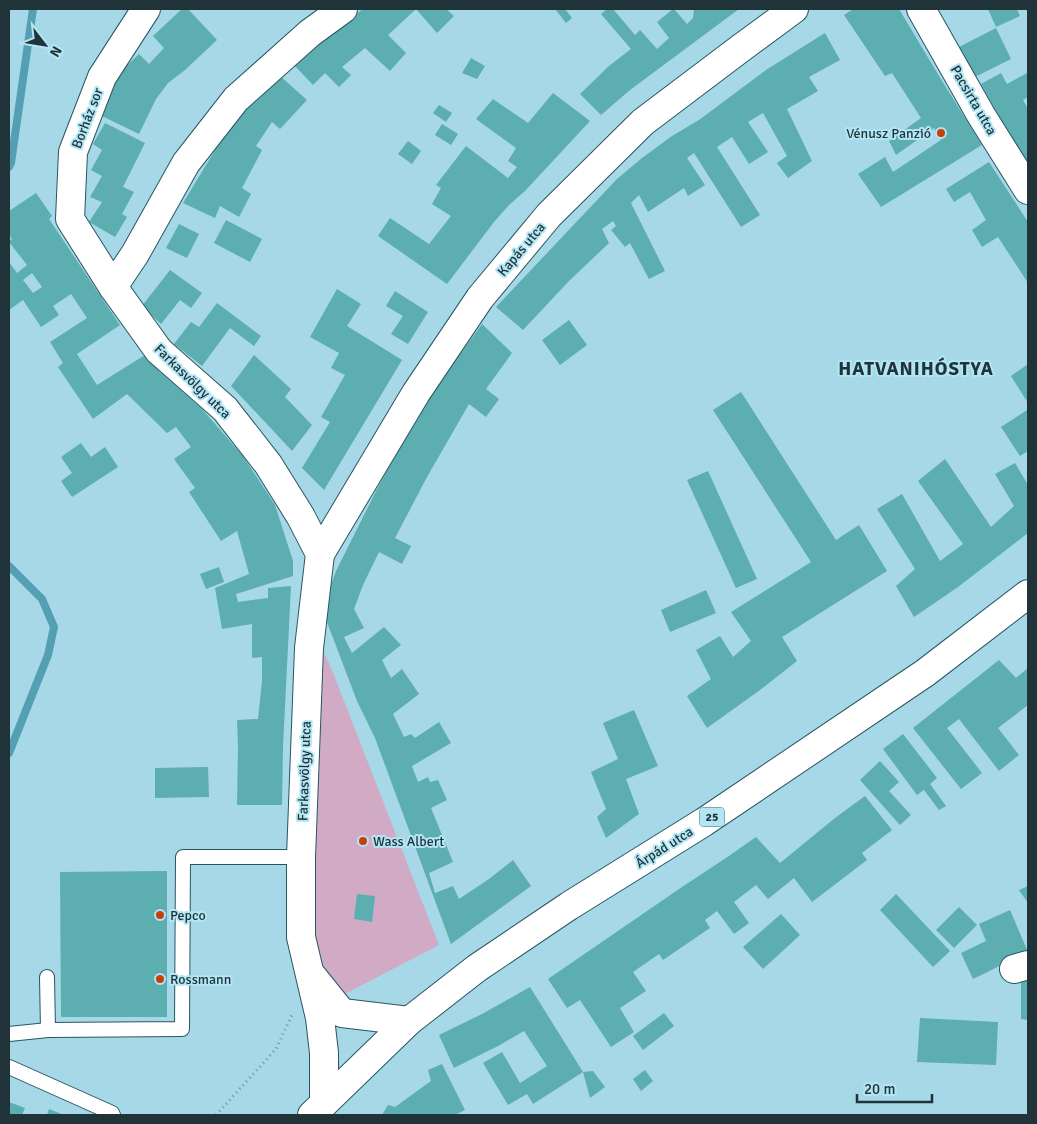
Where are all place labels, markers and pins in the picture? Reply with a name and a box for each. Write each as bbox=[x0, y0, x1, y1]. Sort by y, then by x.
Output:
place label: Vénusz Panzió bbox=[846, 125, 931, 142]
marker: Vénusz Panzió bbox=[935, 127, 947, 139]
place label: Wass Albert bbox=[373, 833, 444, 850]
marker: Wass Albert bbox=[357, 835, 369, 847]
place label: Pepco bbox=[170, 907, 206, 924]
marker: Pepco bbox=[154, 909, 166, 921]
place label: Rossmann bbox=[170, 971, 231, 988]
marker: Rossmann bbox=[154, 973, 166, 985]

